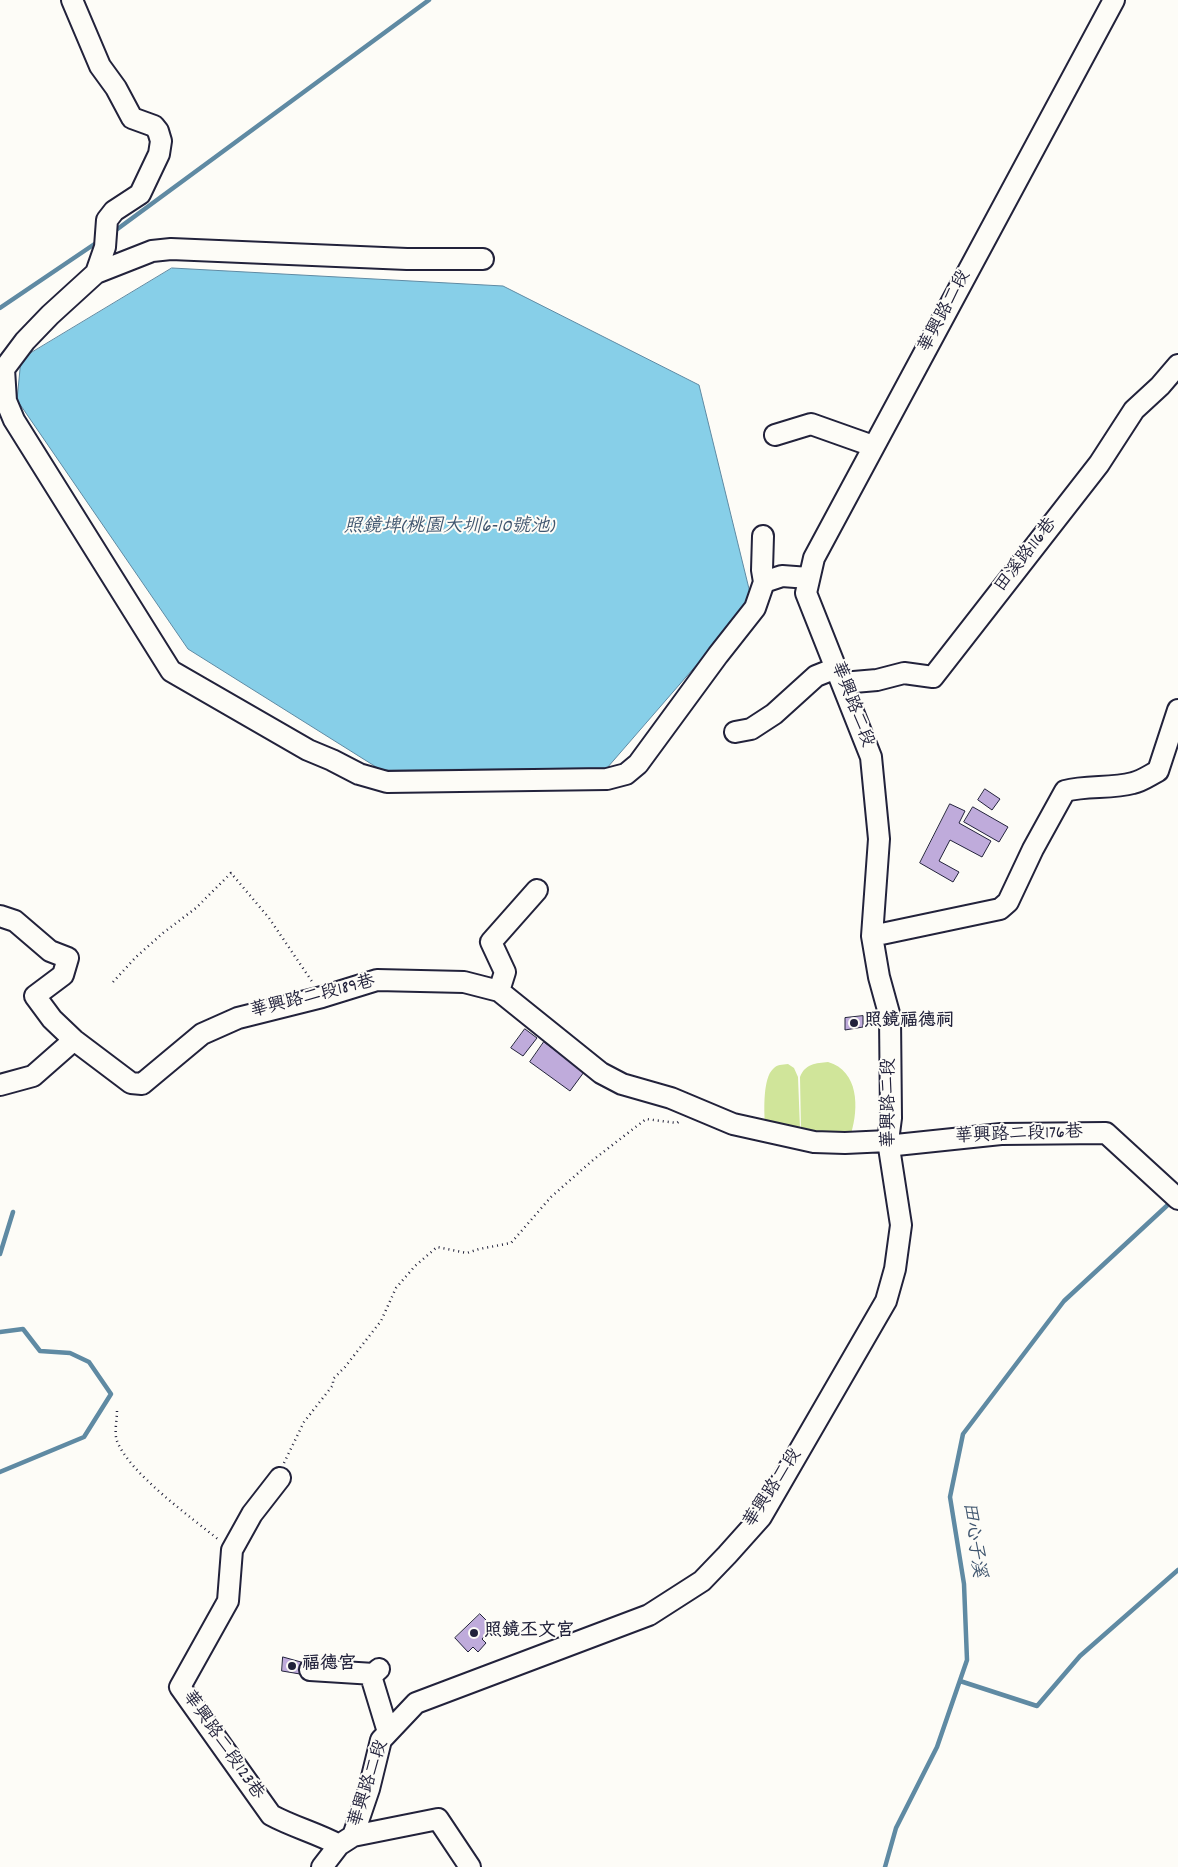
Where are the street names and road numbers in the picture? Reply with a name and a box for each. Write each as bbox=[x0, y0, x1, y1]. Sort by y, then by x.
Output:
street label: 華興路二段 bbox=[915, 267, 977, 357]
street label: 田溪路116巷 bbox=[991, 514, 1063, 598]
street label: 華興路二段 bbox=[825, 659, 877, 751]
street label: 華興路二段189巷 bbox=[249, 972, 377, 1024]
street label: 華興路二段 bbox=[880, 1058, 902, 1148]
street label: 華興路二段176巷 bbox=[955, 1123, 1083, 1149]
street label: 華興路二段 bbox=[740, 1445, 808, 1533]
street label: 華興路二段123巷 bbox=[177, 1687, 267, 1805]
street label: 華興路二段 bbox=[346, 1738, 394, 1830]

